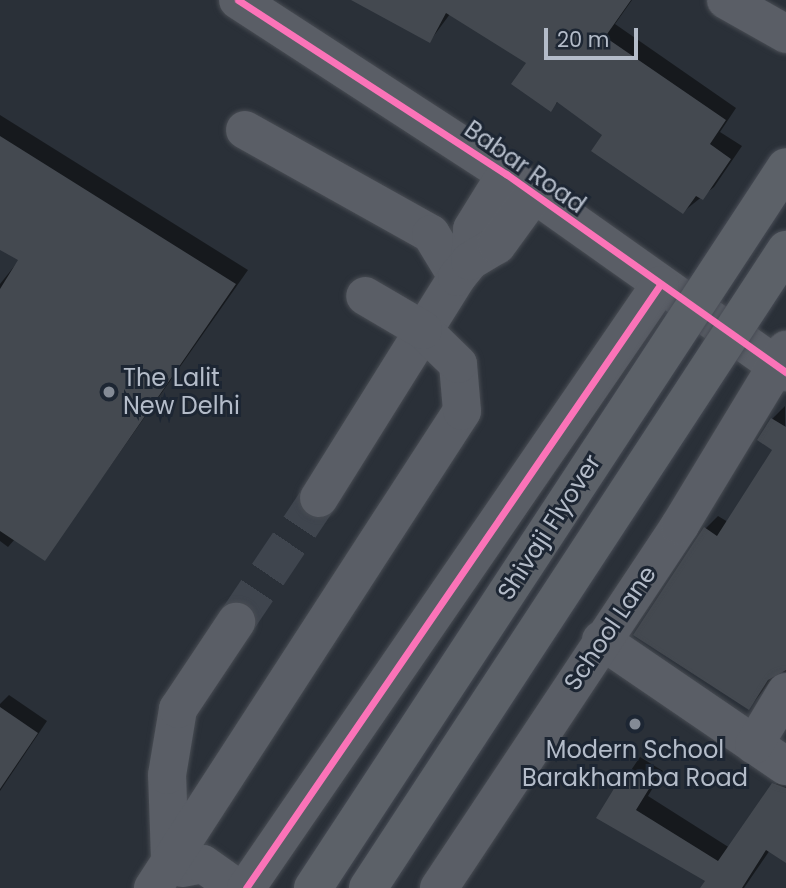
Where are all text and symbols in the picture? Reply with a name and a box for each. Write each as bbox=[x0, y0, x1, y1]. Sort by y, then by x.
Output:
scale bar bbox=[548, 14, 642, 58]
text: 20 m bbox=[557, 25, 610, 54]
street label: Babar Road bbox=[459, 115, 591, 219]
place label: The Lalit New Delhi bbox=[123, 364, 240, 420]
marker: The Lalit New Delhi bbox=[101, 384, 117, 400]
street label: Shivaji Flyover bbox=[491, 449, 607, 605]
street label: School Lane bbox=[558, 560, 662, 696]
marker: Modern School Barakhamba Road bbox=[627, 716, 643, 732]
place label: Modern School Barakhamba Road bbox=[522, 736, 748, 792]

